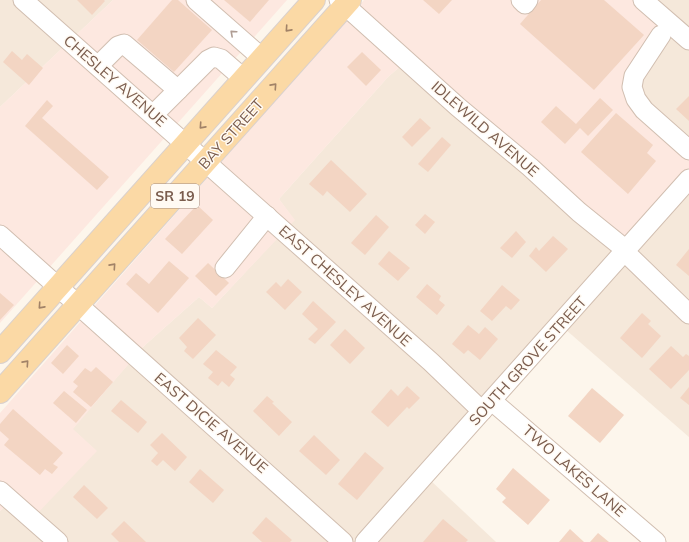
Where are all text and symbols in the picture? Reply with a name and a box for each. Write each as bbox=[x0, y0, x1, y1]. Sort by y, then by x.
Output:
one-way arrow bbox=[286, 24, 293, 32]
one-way arrow bbox=[230, 30, 238, 37]
street label: CHESLEY AVENUE bbox=[60, 31, 171, 131]
street label: IDLEWILD AVENUE bbox=[428, 77, 543, 181]
one-way arrow bbox=[269, 83, 276, 90]
street label: BAY STREET bbox=[194, 95, 267, 173]
one-way arrow bbox=[199, 121, 206, 129]
road number: SR 19 bbox=[151, 184, 199, 208]
street label: EAST CHESLEY AVENUE bbox=[275, 221, 416, 350]
one-way arrow bbox=[108, 263, 115, 271]
street label: SOUTH GROVE STREET bbox=[465, 292, 591, 429]
one-way arrow bbox=[38, 302, 45, 309]
one-way arrow bbox=[21, 360, 29, 368]
street label: EAST DICIE AVENUE bbox=[151, 368, 272, 477]
street label: TWO LAKES LANE bbox=[519, 421, 630, 521]

